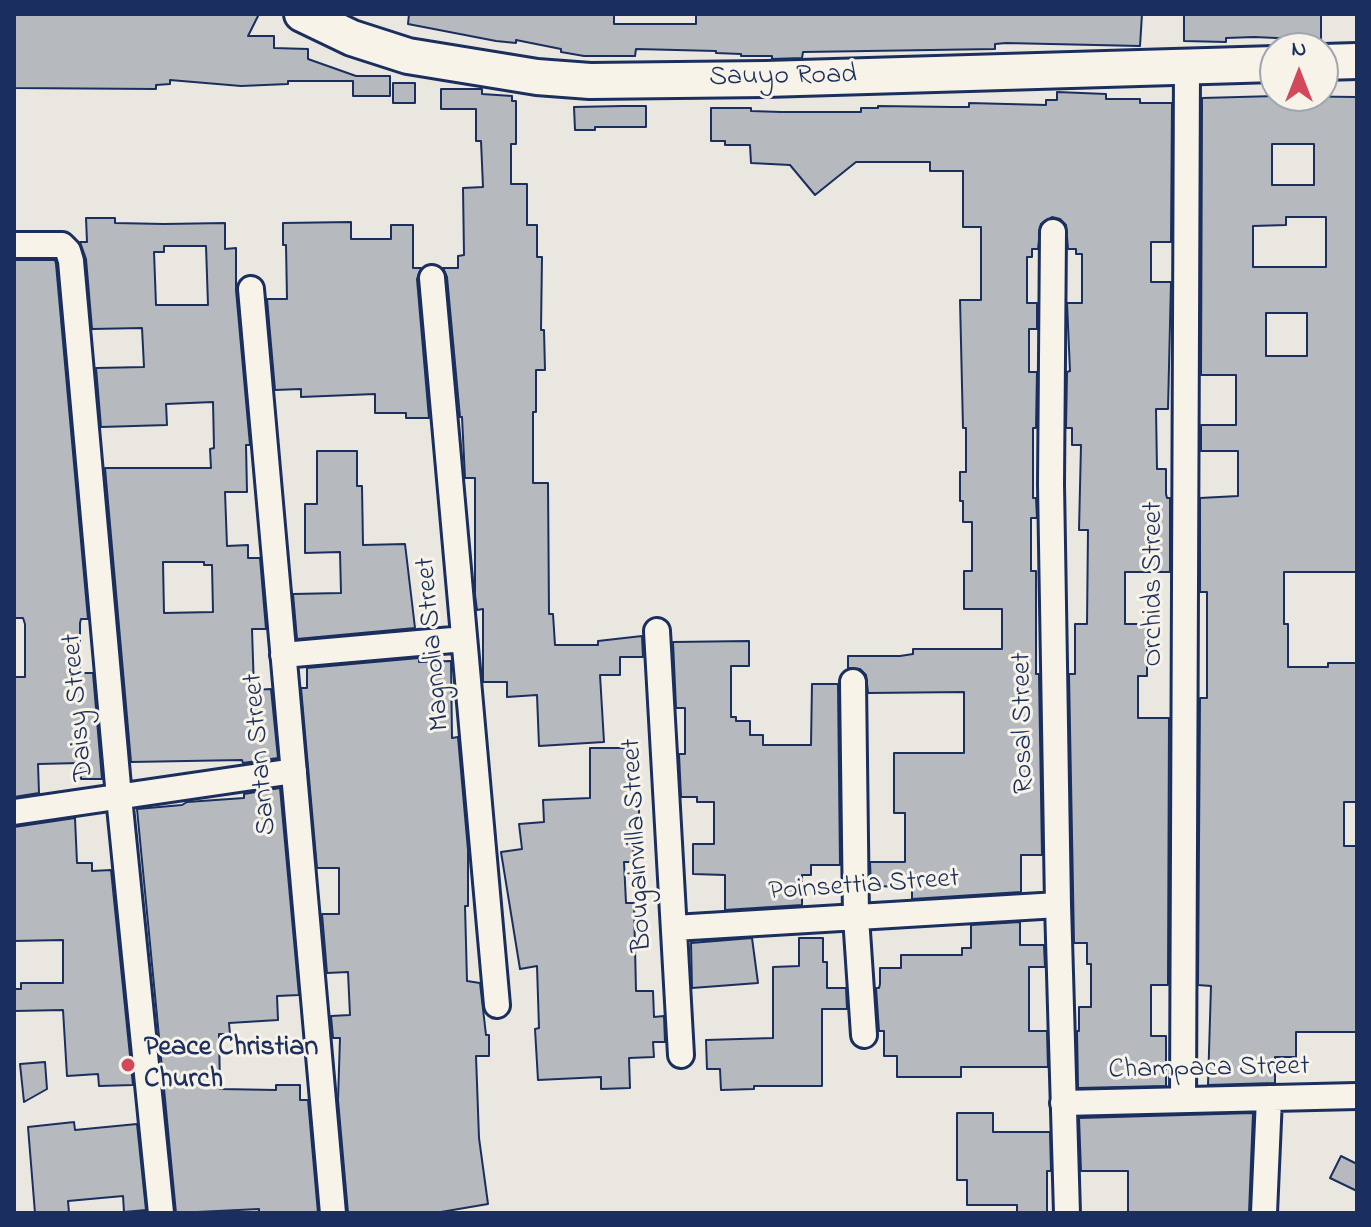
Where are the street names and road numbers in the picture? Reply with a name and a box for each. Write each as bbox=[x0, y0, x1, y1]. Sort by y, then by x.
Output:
street label: Sauyo Road bbox=[709, 60, 857, 96]
street label: Orchids Street bbox=[1138, 501, 1172, 667]
street label: Magnolia Street bbox=[411, 556, 459, 732]
street label: Daisy Street bbox=[57, 632, 103, 782]
street label: Rosal Street bbox=[1007, 652, 1043, 794]
street label: Santan Street bbox=[238, 671, 286, 837]
street label: Bougainvilla Street bbox=[617, 737, 661, 953]
street label: Poinsettia Street bbox=[767, 864, 961, 910]
street label: Champaca Street bbox=[1108, 1051, 1310, 1089]

